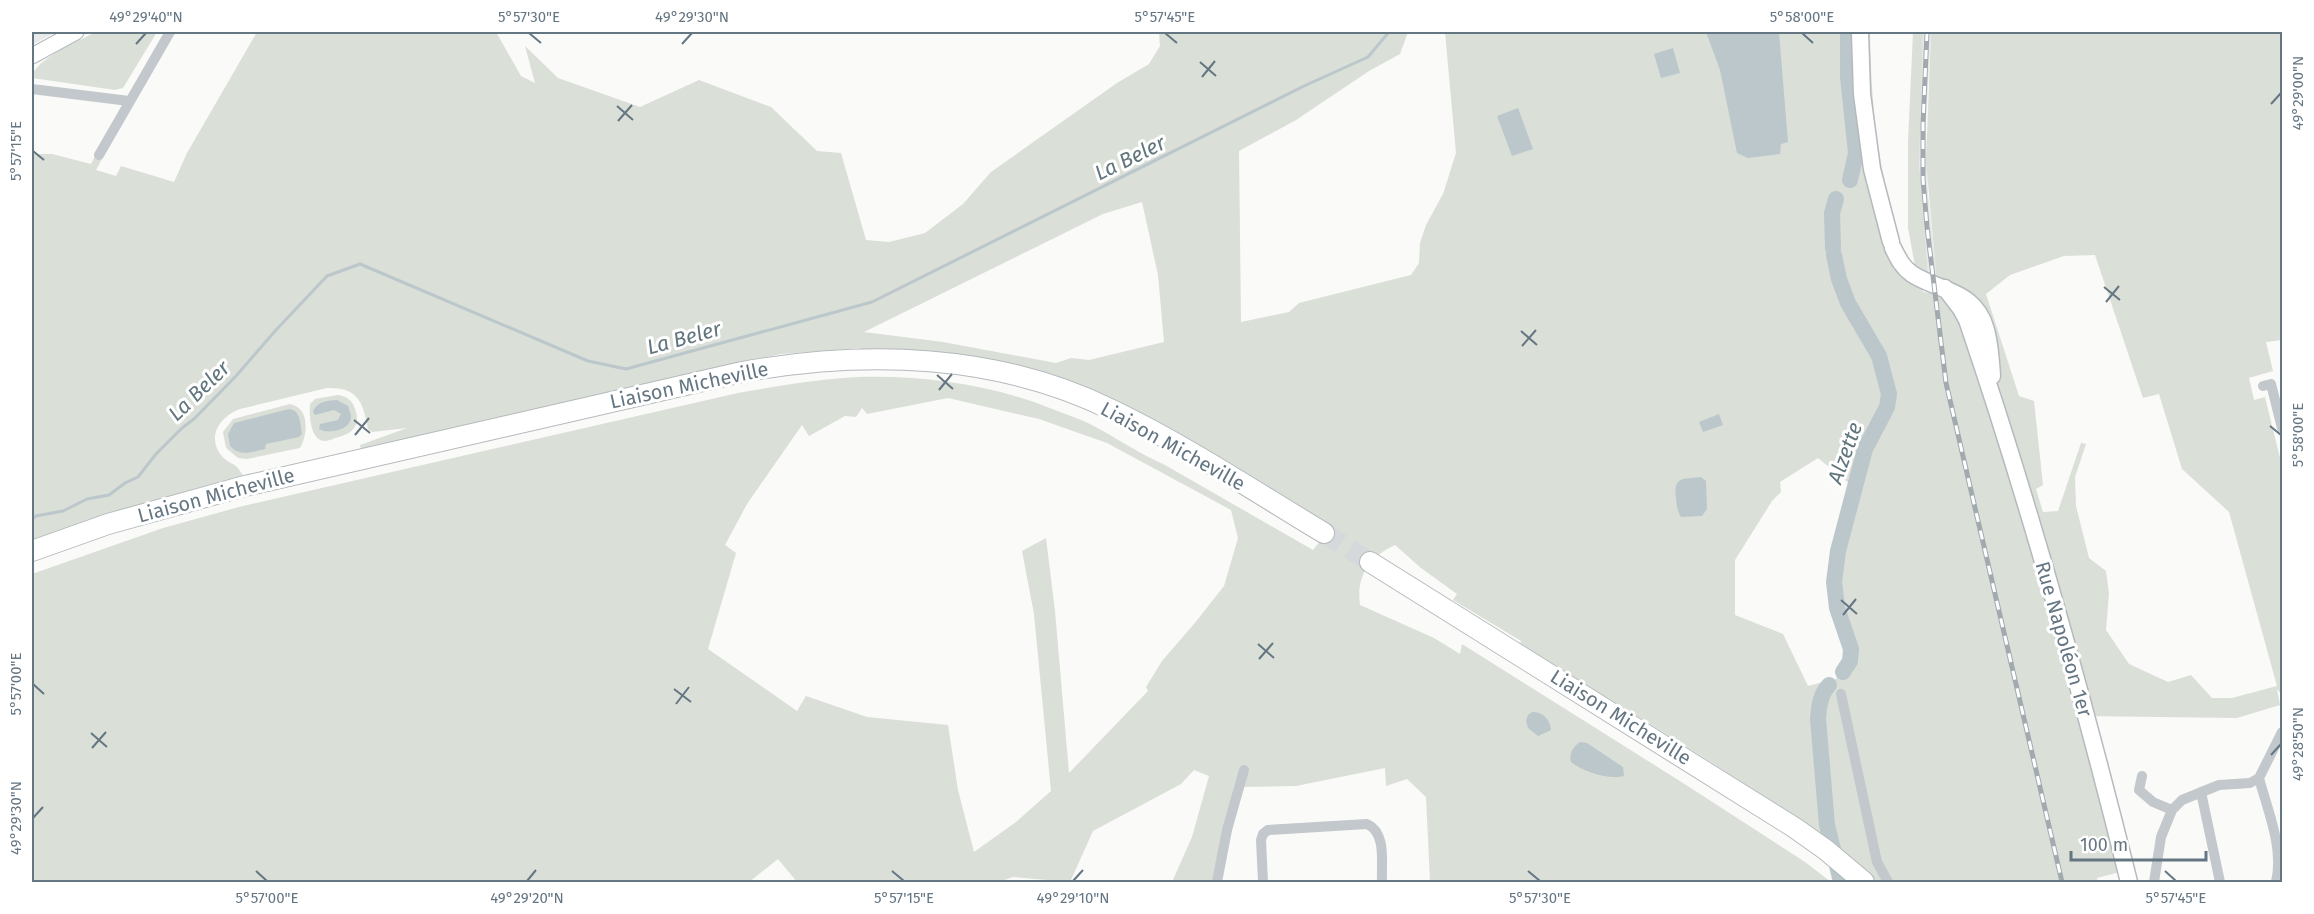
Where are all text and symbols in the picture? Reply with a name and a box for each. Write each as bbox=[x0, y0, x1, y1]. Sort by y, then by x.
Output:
text: 49°29'40"N bbox=[109, 8, 183, 26]
text: 5°57'30"E bbox=[498, 8, 560, 26]
text: 49°29'30"N bbox=[655, 8, 729, 26]
text: 5°57'45"E bbox=[1135, 8, 1195, 26]
text: 5°58'00"E bbox=[1770, 8, 1834, 26]
text: 49°29'00"N bbox=[2289, 56, 2307, 130]
text: 5°57'15"E bbox=[7, 121, 25, 181]
water label: La Beler bbox=[1090, 129, 1171, 186]
water label: La Beler bbox=[644, 315, 725, 360]
water label: La Beler bbox=[163, 355, 236, 427]
street label: Liaison Micheville bbox=[608, 356, 770, 414]
street label: Liaison Micheville bbox=[1097, 396, 1249, 496]
text: 5°58'00"E bbox=[2289, 403, 2307, 467]
water label: Alzette bbox=[1822, 419, 1868, 488]
street label: Liaison Micheville bbox=[135, 463, 297, 527]
street label: Rue Napoléon 1er bbox=[2030, 558, 2098, 720]
text: 5°57'00"E bbox=[7, 653, 25, 715]
street label: Liaison Micheville bbox=[1546, 664, 1696, 770]
text: 49°28'50"N bbox=[2289, 707, 2307, 781]
text: 49°29'30"N bbox=[7, 781, 25, 855]
scale bar bbox=[2071, 824, 2206, 862]
text: 100 m bbox=[2080, 834, 2128, 856]
text: 5°57'00"E bbox=[236, 889, 298, 907]
text: 49°29'20"N bbox=[490, 889, 564, 907]
text: 5°57'15"E bbox=[874, 889, 934, 907]
text: 49°29'10"N bbox=[1037, 889, 1109, 907]
text: 5°57'30"E bbox=[1509, 889, 1571, 907]
text: 5°57'45"E bbox=[2146, 889, 2206, 907]

